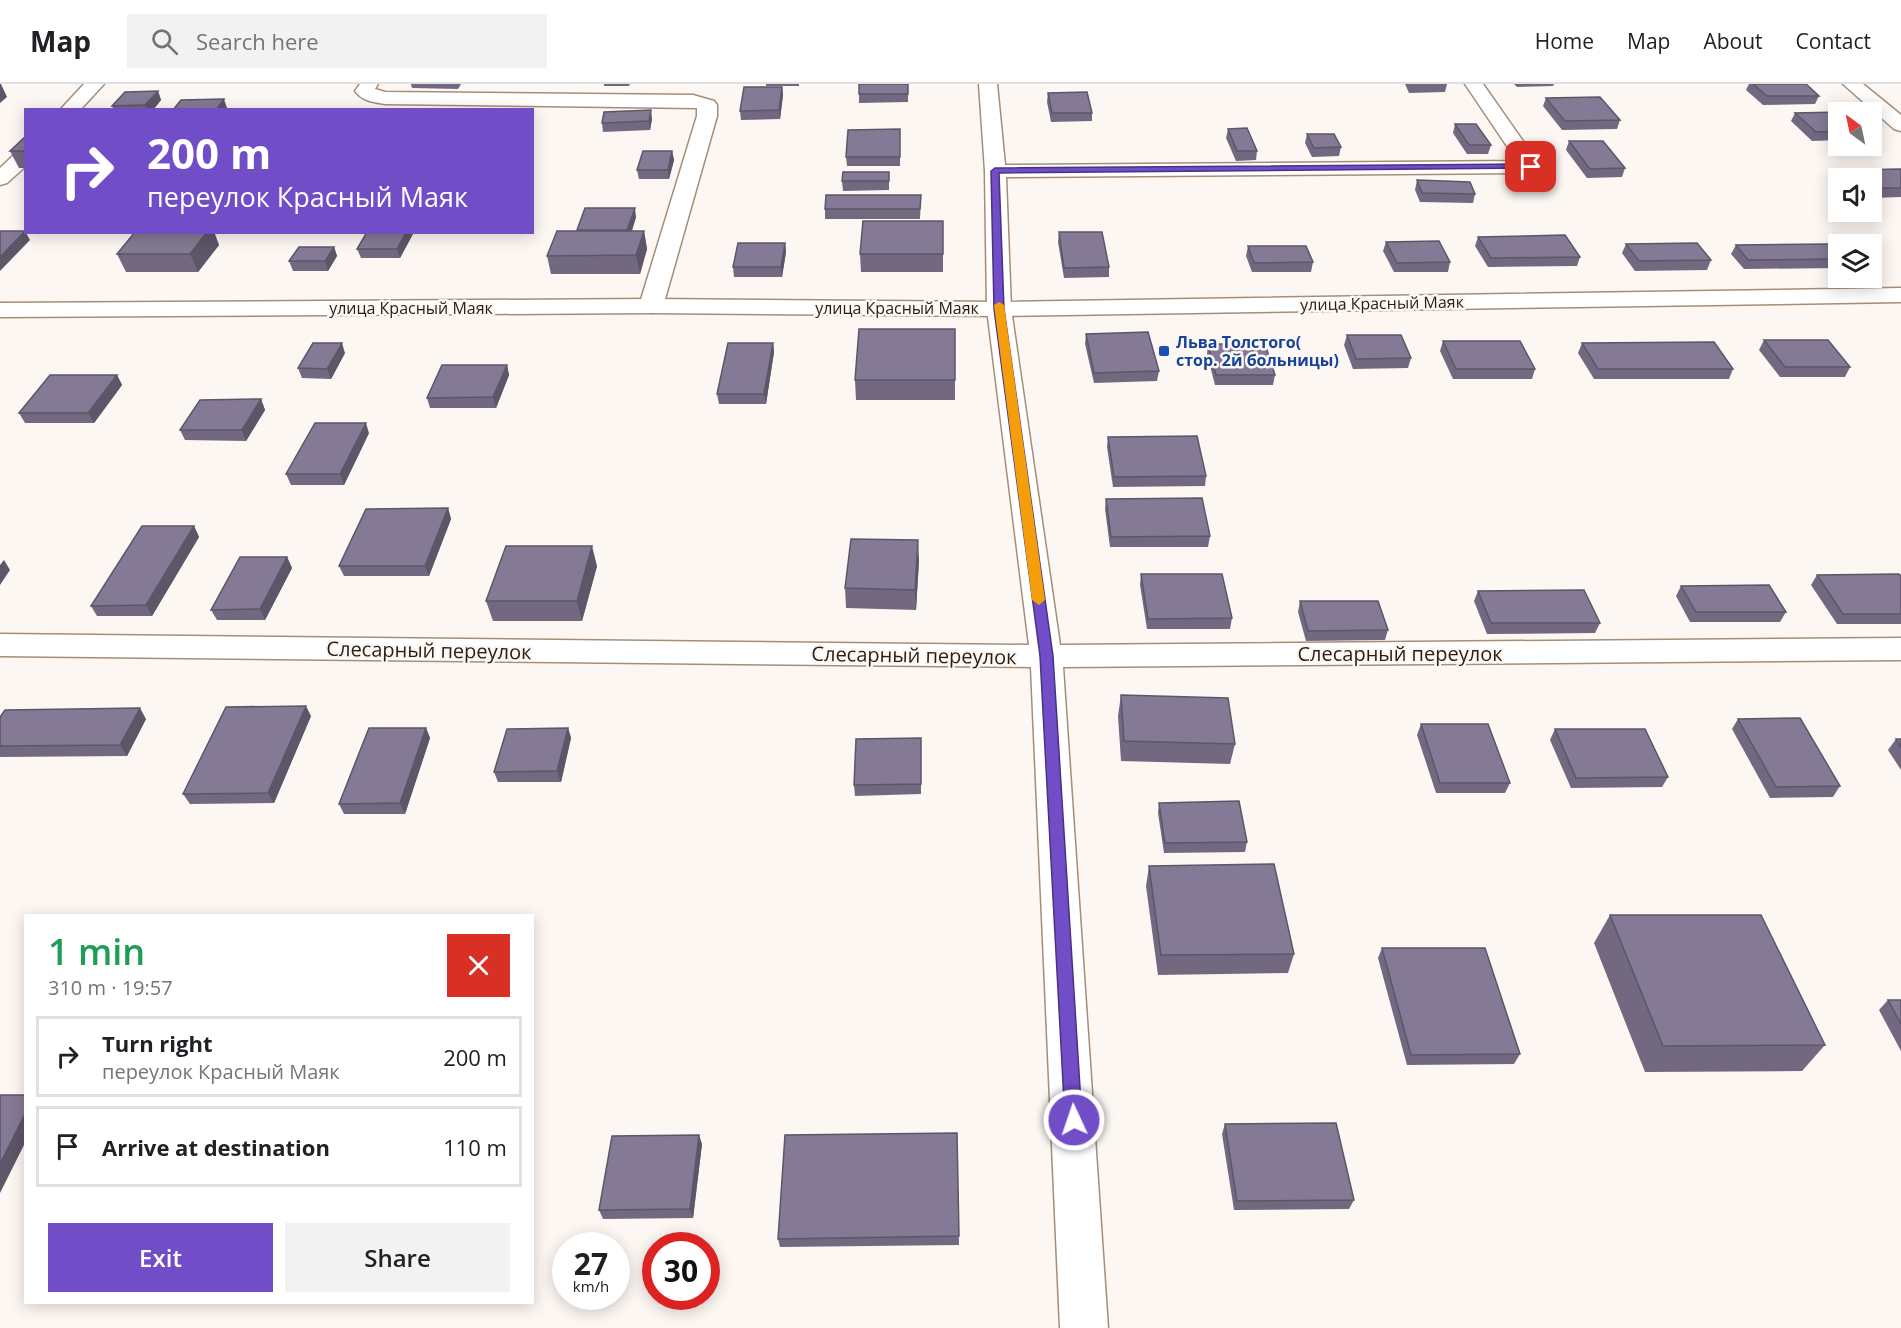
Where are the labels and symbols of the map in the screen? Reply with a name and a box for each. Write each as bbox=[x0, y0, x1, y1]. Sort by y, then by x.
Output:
north arrow bbox=[1828, 102, 1882, 156]
pin bbox=[1505, 141, 1556, 192]
street label: улица Красный Маяк bbox=[1300, 291, 1465, 315]
street label: улица Красный Маяк bbox=[329, 297, 494, 319]
street label: улица Красный Маяк bbox=[815, 297, 980, 319]
place label: Льва Толстого( стор. 2й больницы) bbox=[1176, 331, 1339, 371]
marker: Льва Толстого( стор. 2й больницы) bbox=[1157, 344, 1171, 358]
street label: Слесарный переулок bbox=[326, 635, 532, 665]
street label: Слесарный переулок bbox=[811, 640, 1017, 670]
street label: Слесарный переулок bbox=[1297, 640, 1503, 667]
position arrow bbox=[1042, 1088, 1106, 1152]
speed limit sign: 30 bbox=[642, 1232, 720, 1310]

